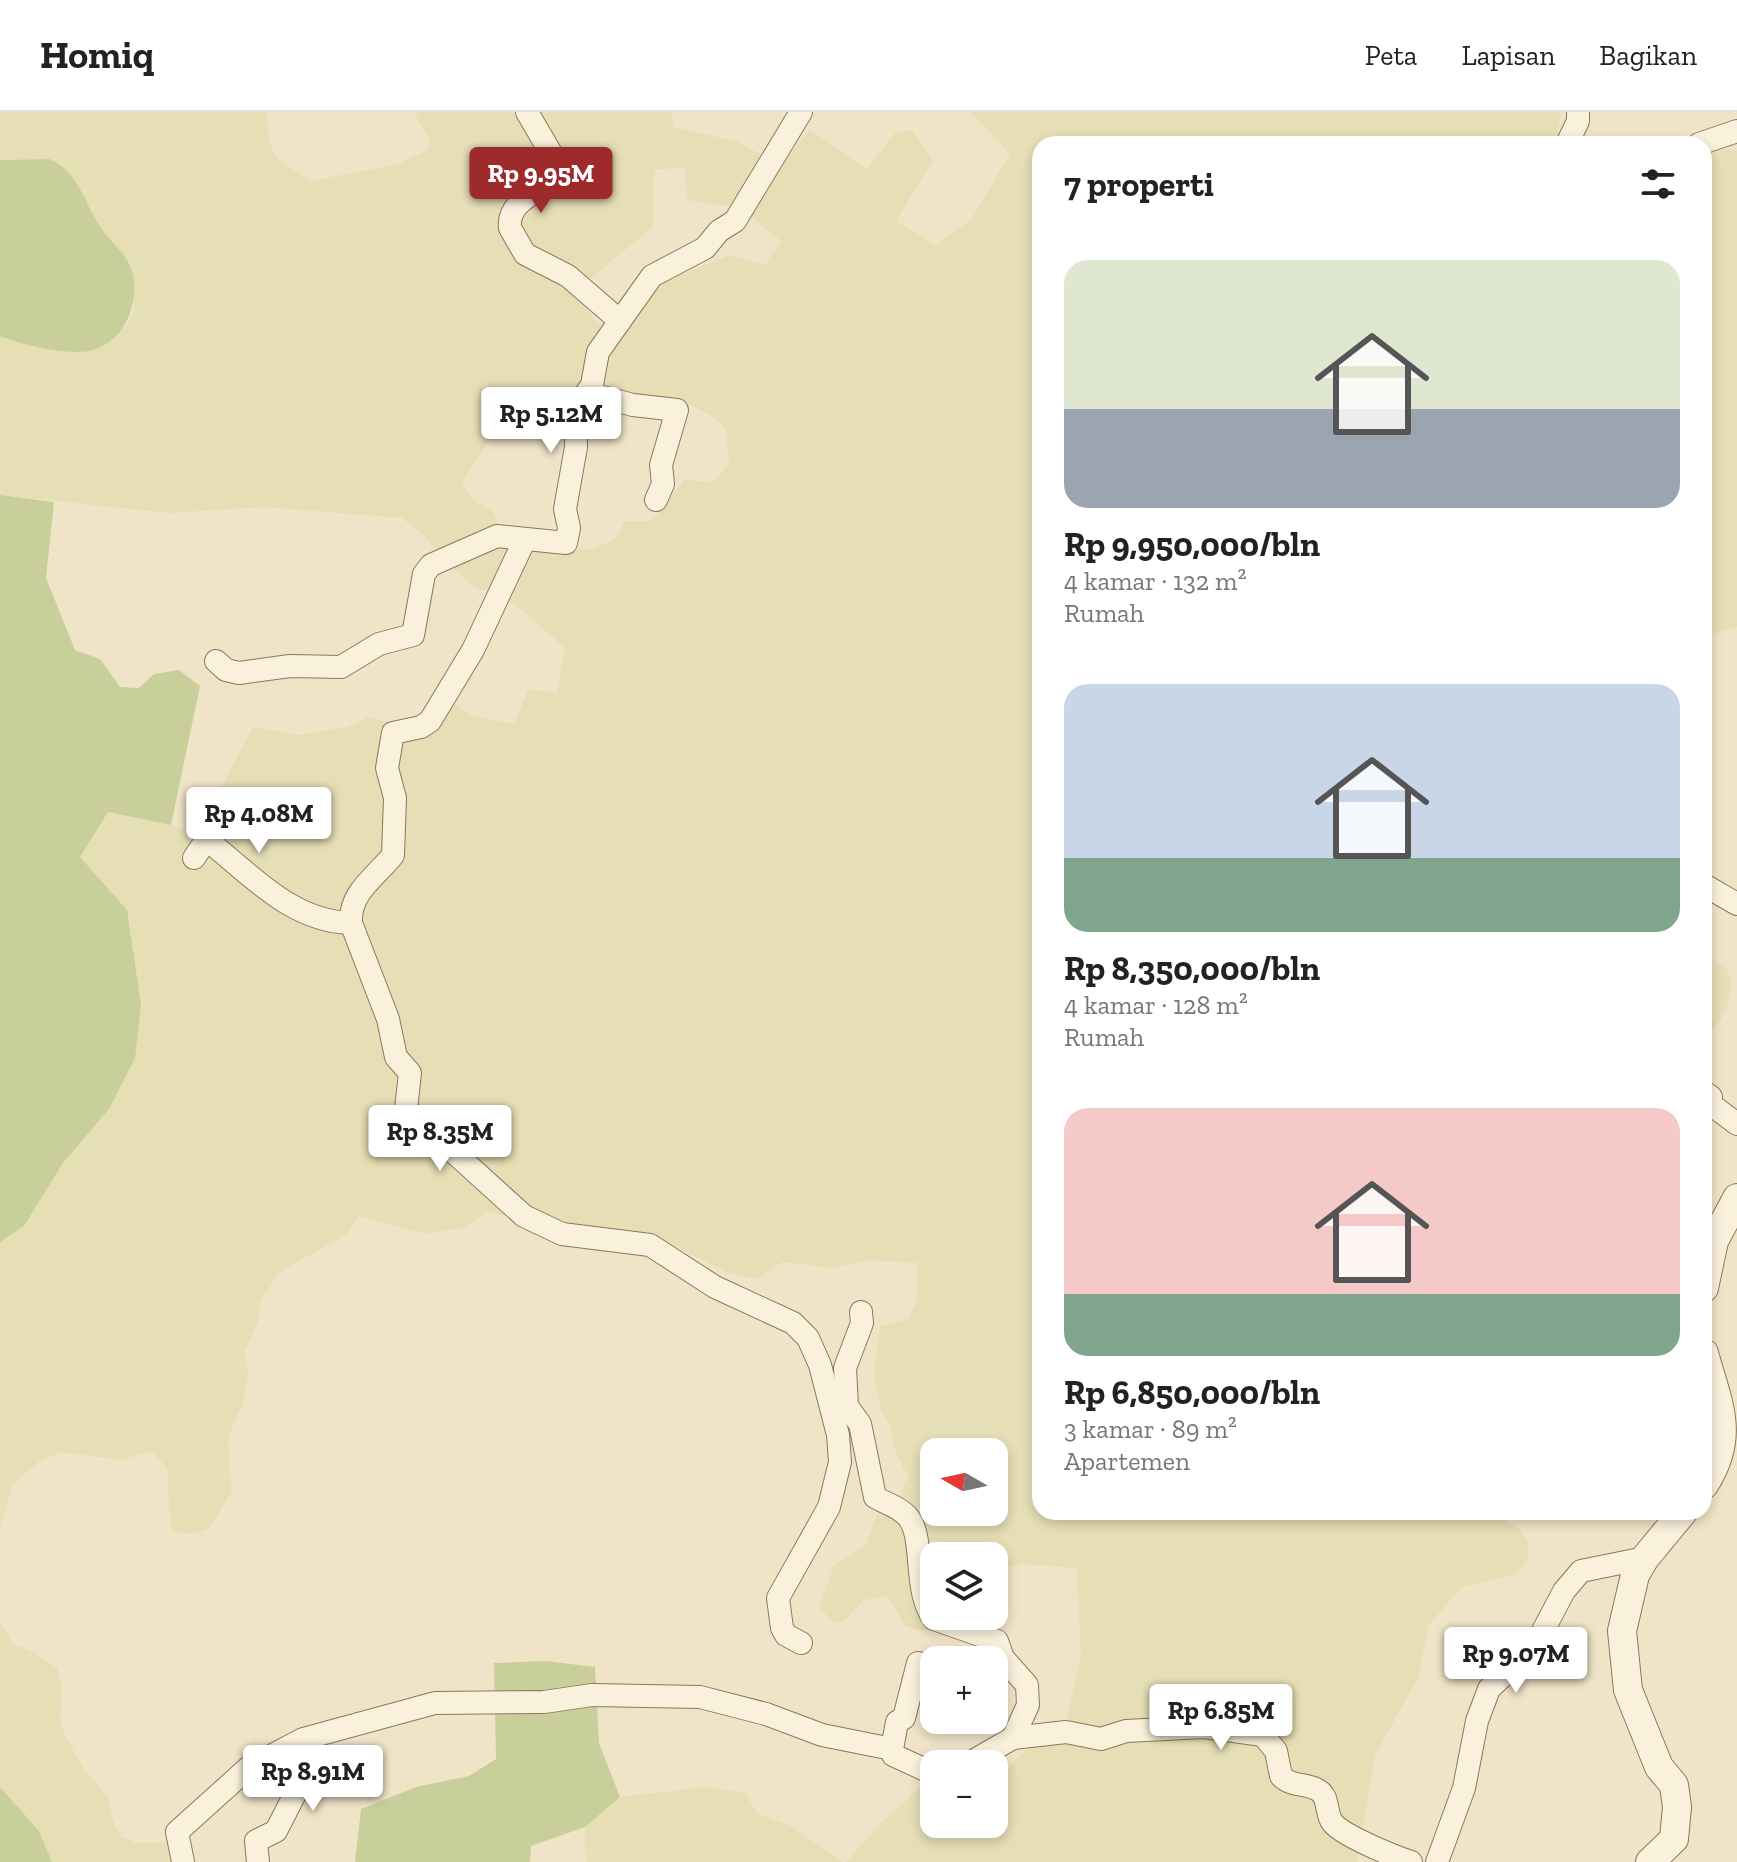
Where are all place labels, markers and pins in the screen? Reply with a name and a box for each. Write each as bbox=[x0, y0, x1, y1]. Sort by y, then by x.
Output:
pin: Rp 9.95M bbox=[458, 147, 624, 215]
pin: Rp 5.12M bbox=[468, 387, 634, 455]
pin: Rp 4.08M bbox=[176, 787, 342, 855]
pin: Rp 8.35M bbox=[357, 1105, 523, 1173]
pin: Rp 9.07M bbox=[1433, 1627, 1599, 1695]
pin: Rp 6.85M bbox=[1138, 1684, 1304, 1752]
pin: Rp 8.91M bbox=[230, 1745, 396, 1813]

